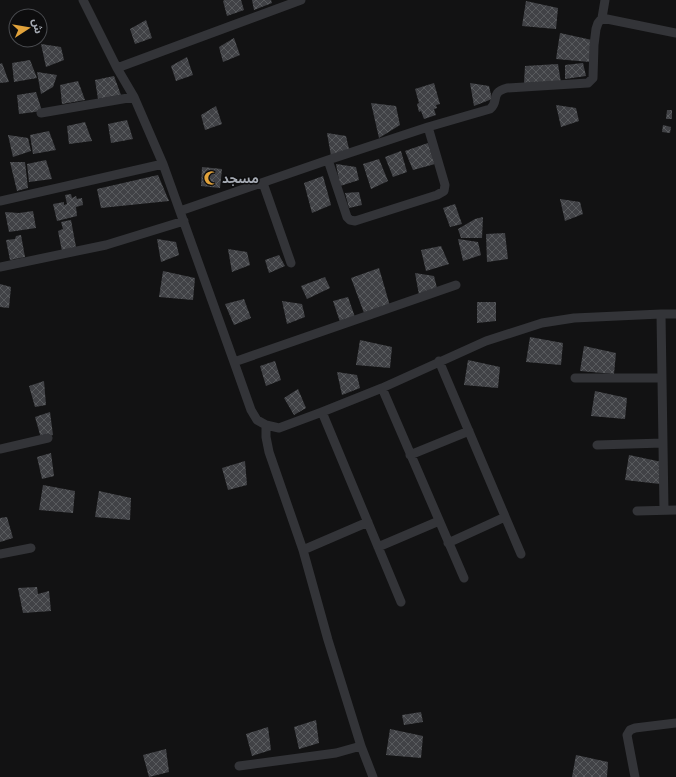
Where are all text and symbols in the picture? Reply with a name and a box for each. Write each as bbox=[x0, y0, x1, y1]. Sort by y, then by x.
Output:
north arrow bbox=[8, 8, 48, 48]
text: ش bbox=[29, 17, 45, 35]
mosque icon: مسجد bbox=[203, 170, 219, 186]
place label: مسجد bbox=[222, 171, 259, 186]

